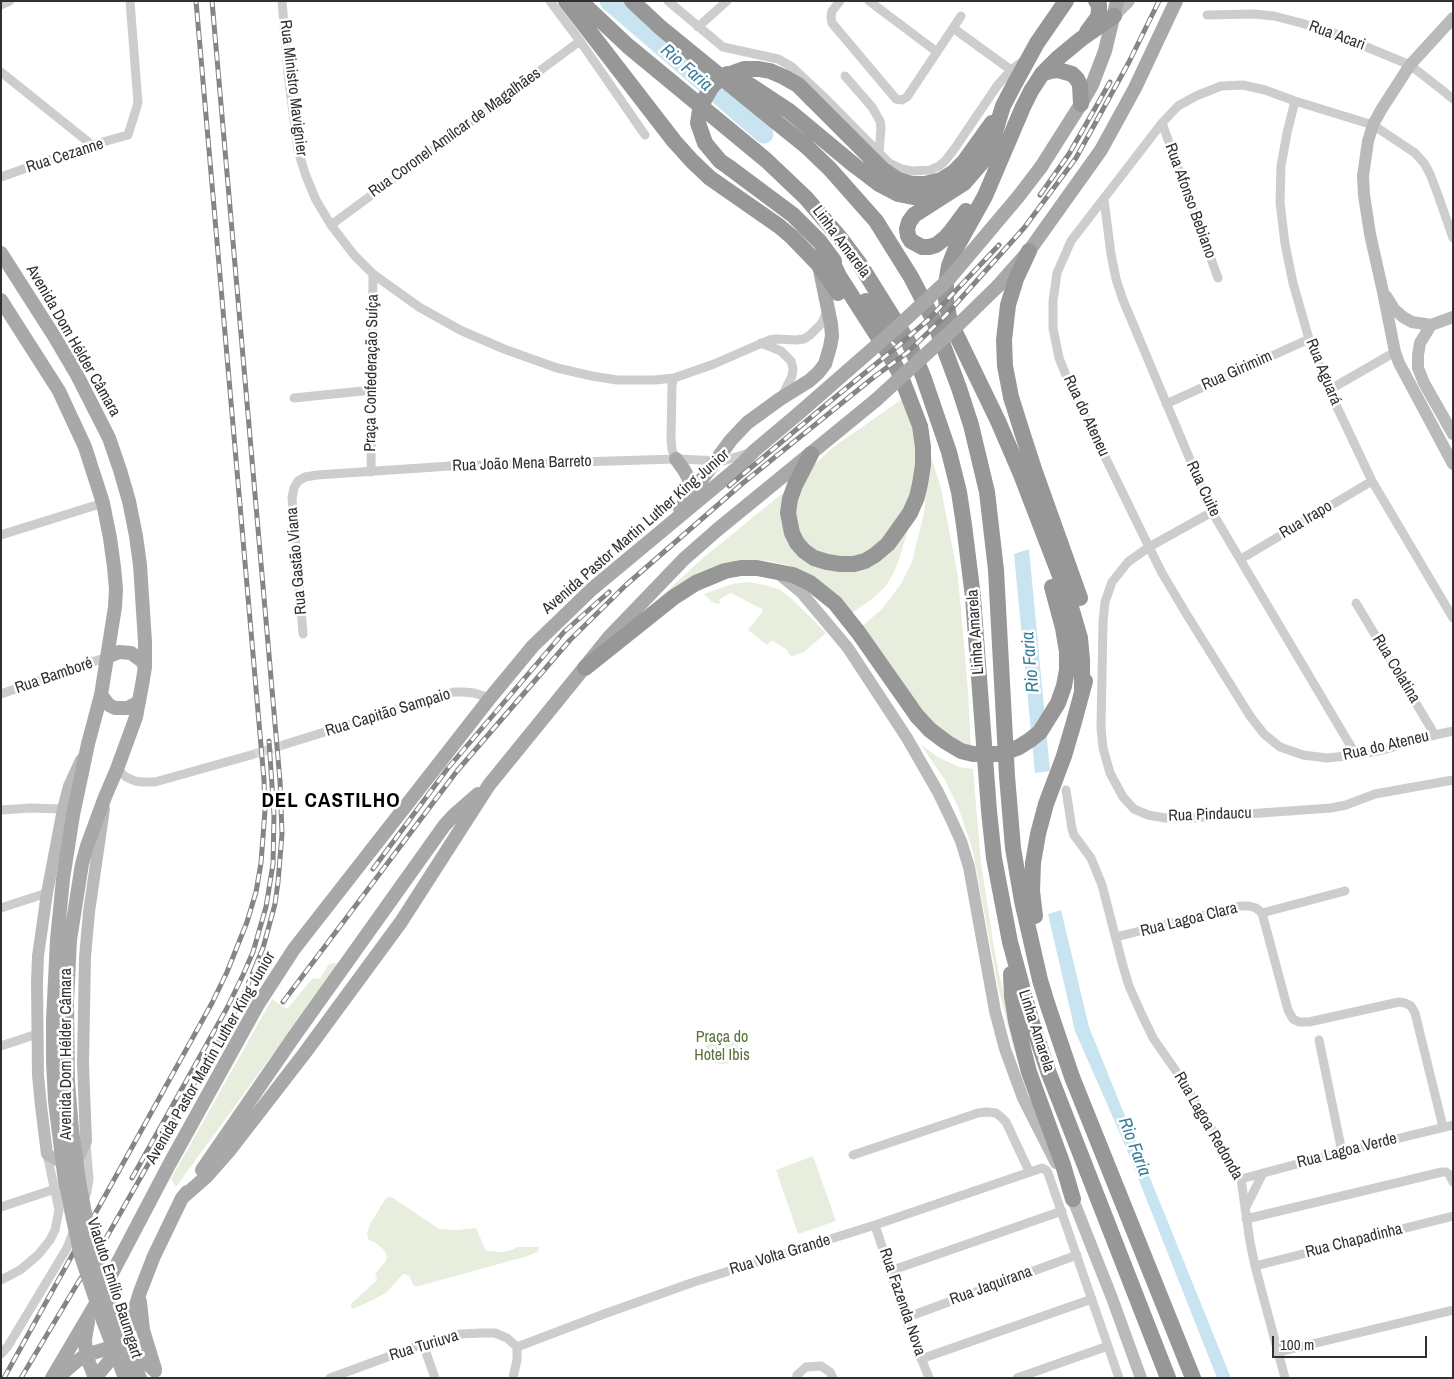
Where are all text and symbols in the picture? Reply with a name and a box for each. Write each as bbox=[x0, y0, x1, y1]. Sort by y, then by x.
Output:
street label: Rua Acari bbox=[1306, 17, 1368, 55]
street label: Rua Ministro Mavignier bbox=[275, 19, 311, 157]
water label: Rio Faria bbox=[656, 40, 716, 96]
street label: Rua Coronel Amílcar de Magalhães bbox=[365, 64, 545, 202]
street label: Rua Cezanne bbox=[24, 134, 106, 178]
street label: Rua Afonso Bebiano bbox=[1160, 141, 1220, 261]
street label: Linha Amarela bbox=[808, 202, 874, 282]
street label: Avenida Dom Hélder Câmara bbox=[22, 262, 124, 420]
street label: Praça Confederação Suíça bbox=[361, 294, 383, 452]
street label: Rua Aguará bbox=[1301, 336, 1345, 408]
street label: Rua Girimim bbox=[1199, 347, 1275, 395]
street label: Rua do Ateneu bbox=[1059, 372, 1113, 460]
street label: Avenida Pastor Martin Luther King Junior bbox=[538, 445, 734, 619]
street label: Rua João Mena Barreto bbox=[452, 452, 592, 476]
street label: Rua Cuite bbox=[1182, 458, 1224, 520]
street label: Rua Irapo bbox=[1276, 497, 1336, 543]
street label: Rua Gastão Viana bbox=[283, 507, 311, 615]
street label: Linha Amarela bbox=[963, 589, 989, 675]
water label: Rio Faria bbox=[1018, 631, 1044, 693]
street label: Rua Colatina bbox=[1368, 631, 1424, 707]
street label: Rua Bamboré bbox=[13, 654, 95, 698]
street label: Rua Capitão Sampaio bbox=[323, 685, 453, 741]
street label: Rua do Ateneu bbox=[1341, 727, 1431, 765]
district label: DEL CASTILHO bbox=[260, 788, 402, 814]
street label: Rua Pindaucu bbox=[1168, 804, 1252, 826]
street label: Rua Lagoa Clara bbox=[1139, 899, 1239, 941]
street label: Avenida Pastor Martin Luther King Junior bbox=[142, 948, 280, 1168]
street label: Avenida Dom Hélder Câmara bbox=[57, 968, 77, 1140]
street label: Linha Amarela bbox=[1014, 987, 1058, 1075]
park label: Praça do Hotel Ibis bbox=[694, 1028, 750, 1066]
street label: Rua Lagoa Redonda bbox=[1169, 1069, 1247, 1183]
water label: Rio Faria bbox=[1113, 1115, 1155, 1179]
street label: Rua Lagoa Verde bbox=[1295, 1129, 1399, 1173]
street label: Viaduto Emílio Baumgart bbox=[82, 1215, 146, 1361]
street label: Rua Chapadinha bbox=[1304, 1220, 1404, 1262]
street label: Rua Volta Grande bbox=[727, 1231, 833, 1279]
street label: Rua Fazenda Nova bbox=[875, 1246, 929, 1358]
street label: Rua Jaquirana bbox=[947, 1262, 1035, 1310]
street label: Rua Turiuva bbox=[387, 1326, 461, 1366]
scale bar bbox=[1274, 1326, 1429, 1358]
text: 100 m bbox=[1280, 1334, 1314, 1355]

